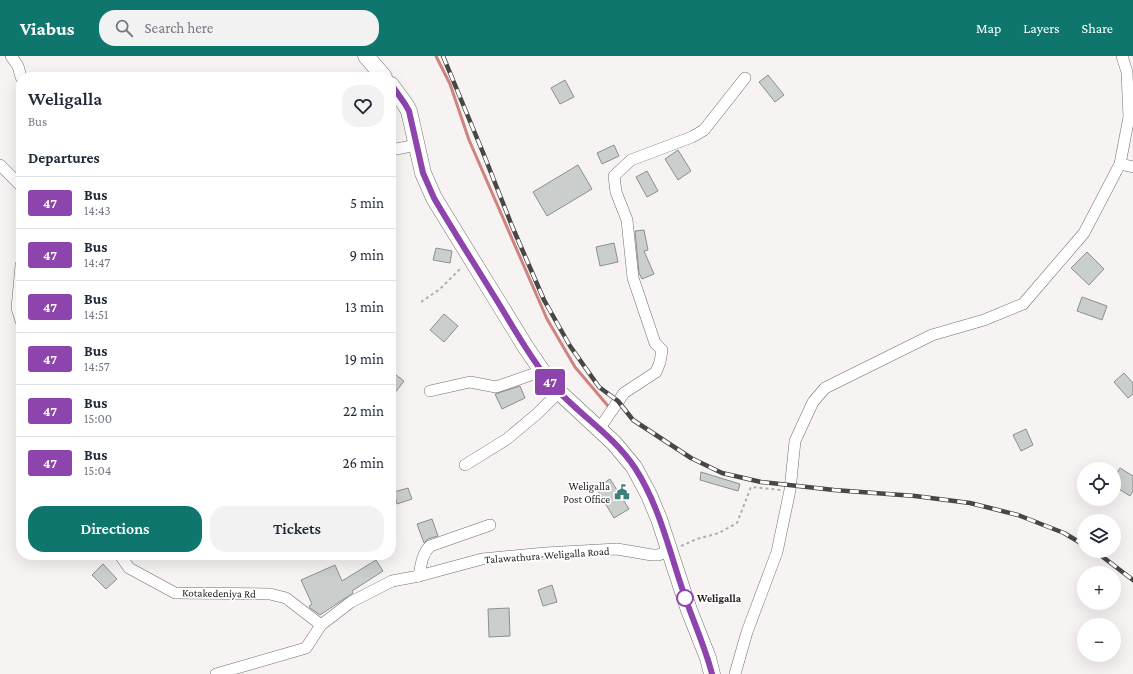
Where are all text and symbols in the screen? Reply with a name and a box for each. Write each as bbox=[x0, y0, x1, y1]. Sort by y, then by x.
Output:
search box bbox=[99, 10, 379, 46]
icon: search bbox=[113, 17, 135, 39]
text: Viabus bbox=[20, 18, 75, 39]
text: Search here bbox=[145, 20, 213, 36]
text: Map bbox=[976, 20, 1001, 36]
text: Layers bbox=[1023, 20, 1060, 36]
text: Share bbox=[1082, 20, 1113, 36]
button: heart bbox=[342, 85, 384, 127]
text: Weligalla bbox=[28, 88, 102, 109]
text: Bus bbox=[28, 114, 47, 129]
text: Departures bbox=[28, 150, 100, 166]
text: Bus bbox=[84, 187, 107, 203]
text: 47 bbox=[43, 195, 57, 211]
text: 5 min bbox=[350, 195, 384, 211]
text: 14:43 bbox=[84, 203, 111, 218]
text: Bus bbox=[84, 239, 107, 255]
text: 47 bbox=[43, 247, 57, 263]
text: 9 min bbox=[350, 247, 384, 263]
text: 14:47 bbox=[84, 255, 110, 270]
text: Bus bbox=[84, 291, 107, 307]
text: 47 bbox=[43, 299, 57, 315]
text: 13 min bbox=[345, 299, 384, 315]
text: 14:51 bbox=[84, 307, 108, 322]
text: Bus bbox=[84, 343, 107, 359]
text: 47 bbox=[43, 351, 57, 367]
text: 19 min bbox=[345, 351, 384, 367]
text: 14:57 bbox=[84, 359, 110, 374]
line badge: 47 bbox=[532, 369, 568, 395]
text: 47 bbox=[543, 374, 557, 390]
text: Bus bbox=[84, 395, 107, 411]
text: 47 bbox=[43, 403, 57, 419]
text: 22 min bbox=[343, 403, 384, 419]
text: 15:00 bbox=[84, 411, 112, 426]
text: Bus bbox=[84, 447, 107, 463]
text: 47 bbox=[43, 455, 57, 471]
text: 26 min bbox=[342, 455, 384, 471]
map controls bbox=[1077, 462, 1121, 662]
button: locate bbox=[1077, 462, 1121, 506]
text: 15:04 bbox=[84, 463, 111, 478]
place label: Weligalla Post Office bbox=[563, 480, 610, 505]
public building icon: Weligalla Post Office bbox=[613, 483, 631, 501]
button: Directions bbox=[28, 506, 202, 552]
button: Tickets bbox=[210, 506, 384, 552]
button: layers bbox=[1077, 514, 1121, 558]
street label: Talawathura-Weligalla Road bbox=[484, 545, 610, 566]
button: + bbox=[1077, 566, 1121, 610]
street label: Kotakedeniya Rd bbox=[182, 586, 256, 601]
marker: Weligalla bbox=[676, 589, 694, 607]
place label: Weligalla bbox=[696, 592, 742, 604]
button: − bbox=[1077, 618, 1121, 662]

